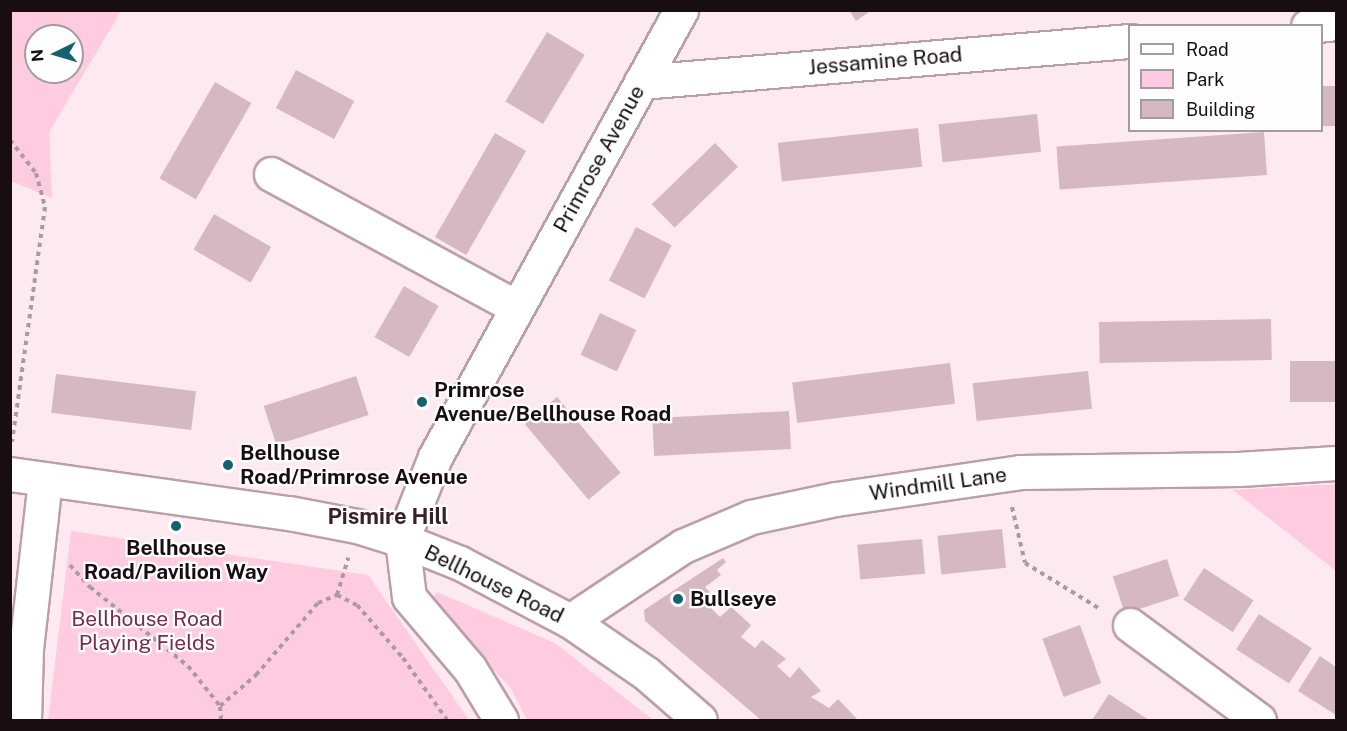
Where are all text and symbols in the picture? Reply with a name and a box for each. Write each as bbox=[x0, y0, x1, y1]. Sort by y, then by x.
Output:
north arrow bbox=[24, 24, 84, 84]
legend bbox=[1128, 24, 1323, 132]
text: Road bbox=[1186, 39, 1229, 60]
street label: Jessamine Road bbox=[807, 42, 963, 80]
text: N bbox=[28, 48, 48, 63]
text: Park bbox=[1186, 69, 1224, 90]
street label: Primrose Avenue bbox=[548, 81, 650, 237]
text: Building bbox=[1186, 99, 1255, 120]
place label: Primrose Avenue/Bellhouse Road bbox=[434, 377, 671, 427]
marker: Primrose Avenue/Bellhouse Road bbox=[415, 395, 429, 409]
place label: Bellhouse Road/Primrose Avenue bbox=[240, 440, 468, 490]
marker: Bellhouse Road/Primrose Avenue bbox=[221, 458, 235, 472]
street label: Windmill Lane bbox=[868, 462, 1008, 506]
district label: Pismire Hill bbox=[327, 504, 449, 530]
marker: Bellhouse Road/Pavilion Way bbox=[169, 519, 183, 533]
place label: Bellhouse Road/Pavilion Way bbox=[84, 535, 268, 585]
street label: Bellhouse Road bbox=[420, 539, 568, 629]
place label: Bullseye bbox=[690, 586, 777, 612]
marker: Bullseye bbox=[671, 592, 685, 606]
park label: Bellhouse Road Playing Fields bbox=[71, 606, 223, 656]

